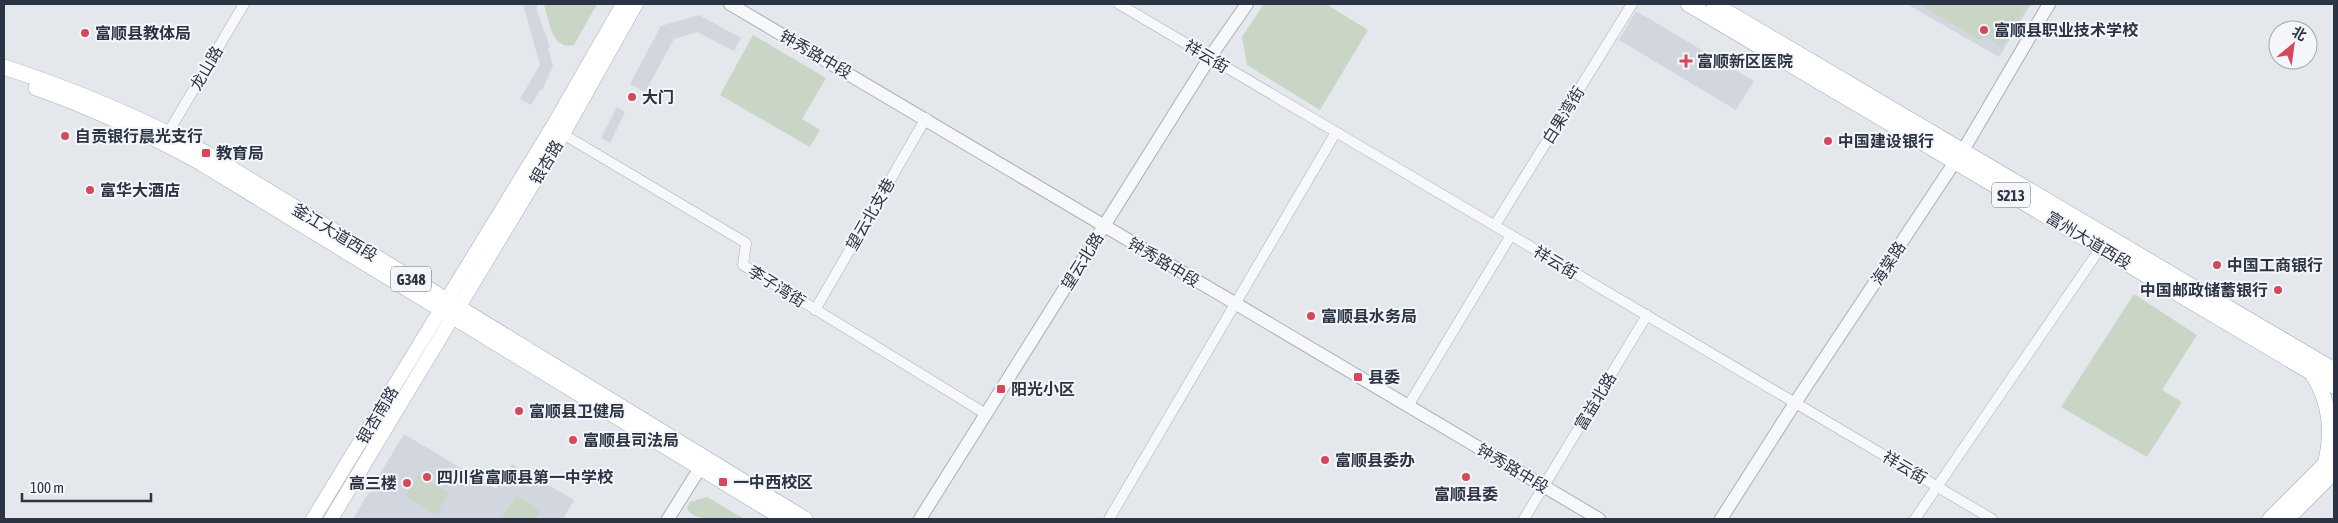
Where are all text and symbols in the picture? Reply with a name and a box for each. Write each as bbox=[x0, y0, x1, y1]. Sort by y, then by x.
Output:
north arrow bbox=[2268, 20, 2318, 70]
place label: 富顺县职业技术学校 bbox=[1994, 21, 2139, 39]
text: 北 bbox=[2289, 23, 2309, 44]
place label: 富顺县教体局 bbox=[95, 24, 191, 42]
marker: 富顺县职业技术学校 bbox=[1978, 24, 1990, 36]
street label: 钟秀路中段 bbox=[777, 26, 855, 82]
marker: 富顺县教体局 bbox=[79, 27, 91, 39]
street label: 祥云街 bbox=[1182, 36, 1232, 76]
street label: 龙山路 bbox=[186, 43, 226, 93]
place label: 富顺新区医院 bbox=[1697, 52, 1793, 70]
marker: 富顺新区医院 bbox=[1679, 54, 1693, 68]
street label: 白果湾街 bbox=[1538, 83, 1588, 147]
place label: 大门 bbox=[642, 88, 674, 106]
marker: 大门 bbox=[626, 91, 638, 103]
place label: 自贡银行晨光支行 bbox=[75, 127, 203, 145]
marker: 自贡银行晨光支行 bbox=[59, 130, 71, 142]
place label: 中国建设银行 bbox=[1838, 132, 1934, 150]
marker: 中国建设银行 bbox=[1822, 135, 1834, 147]
street label: 银杏路 bbox=[526, 137, 566, 187]
place label: 教育局 bbox=[216, 144, 264, 162]
marker: 教育局 bbox=[200, 147, 212, 159]
street label: 望云北支巷 bbox=[842, 175, 898, 253]
place label: 富华大酒店 bbox=[100, 181, 180, 199]
road number: S213 bbox=[1992, 182, 2030, 208]
marker: 富华大酒店 bbox=[84, 184, 96, 196]
street label: 釜江大道西段 bbox=[289, 200, 381, 264]
street label: 富州大道西段 bbox=[2043, 208, 2135, 272]
street label: 望云北路 bbox=[1057, 229, 1107, 293]
street label: 钟秀路中段 bbox=[1125, 234, 1203, 290]
street label: 海棠路 bbox=[1867, 238, 1909, 288]
street label: 祥云街 bbox=[1531, 242, 1581, 282]
place label: 中国工商银行 bbox=[2227, 256, 2323, 274]
marker: 中国工商银行 bbox=[2211, 259, 2223, 271]
street label: 李子湾街 bbox=[745, 261, 809, 311]
road number: G348 bbox=[391, 266, 431, 292]
place label: 中国邮政储蓄银行 bbox=[2140, 281, 2268, 299]
marker: 中国邮政储蓄银行 bbox=[2272, 284, 2284, 296]
place label: 富顺县水务局 bbox=[1321, 307, 1417, 325]
marker: 富顺县水务局 bbox=[1305, 310, 1317, 322]
place label: 县委 bbox=[1368, 368, 1400, 386]
street label: 富益北路 bbox=[1571, 369, 1619, 433]
marker: 县委 bbox=[1352, 371, 1364, 383]
place label: 阳光小区 bbox=[1011, 380, 1075, 398]
street label: 银杏南路 bbox=[353, 383, 401, 447]
marker: 阳光小区 bbox=[995, 383, 1007, 395]
place label: 富顺县卫健局 bbox=[529, 402, 625, 420]
marker: 富顺县卫健局 bbox=[513, 405, 525, 417]
place label: 富顺县司法局 bbox=[583, 431, 679, 449]
marker: 富顺县司法局 bbox=[567, 434, 579, 446]
street label: 钟秀路中段 bbox=[1474, 440, 1552, 496]
street label: 祥云街 bbox=[1880, 447, 1930, 487]
place label: 富顺县委办 bbox=[1335, 451, 1415, 469]
marker: 富顺县委办 bbox=[1319, 454, 1331, 466]
place label: 四川省富顺县第一中学校 bbox=[437, 468, 614, 486]
scale bar bbox=[22, 470, 151, 502]
marker: 四川省富顺县第一中学校 bbox=[421, 471, 433, 483]
marker: 富顺县委 bbox=[1460, 471, 1472, 483]
place label: 一中西校区 bbox=[733, 473, 813, 491]
place label: 高三楼 bbox=[349, 474, 397, 492]
marker: 一中西校区 bbox=[717, 476, 729, 488]
marker: 高三楼 bbox=[401, 477, 413, 489]
text: 100 m bbox=[30, 479, 64, 496]
place label: 富顺县委 bbox=[1434, 485, 1498, 503]

